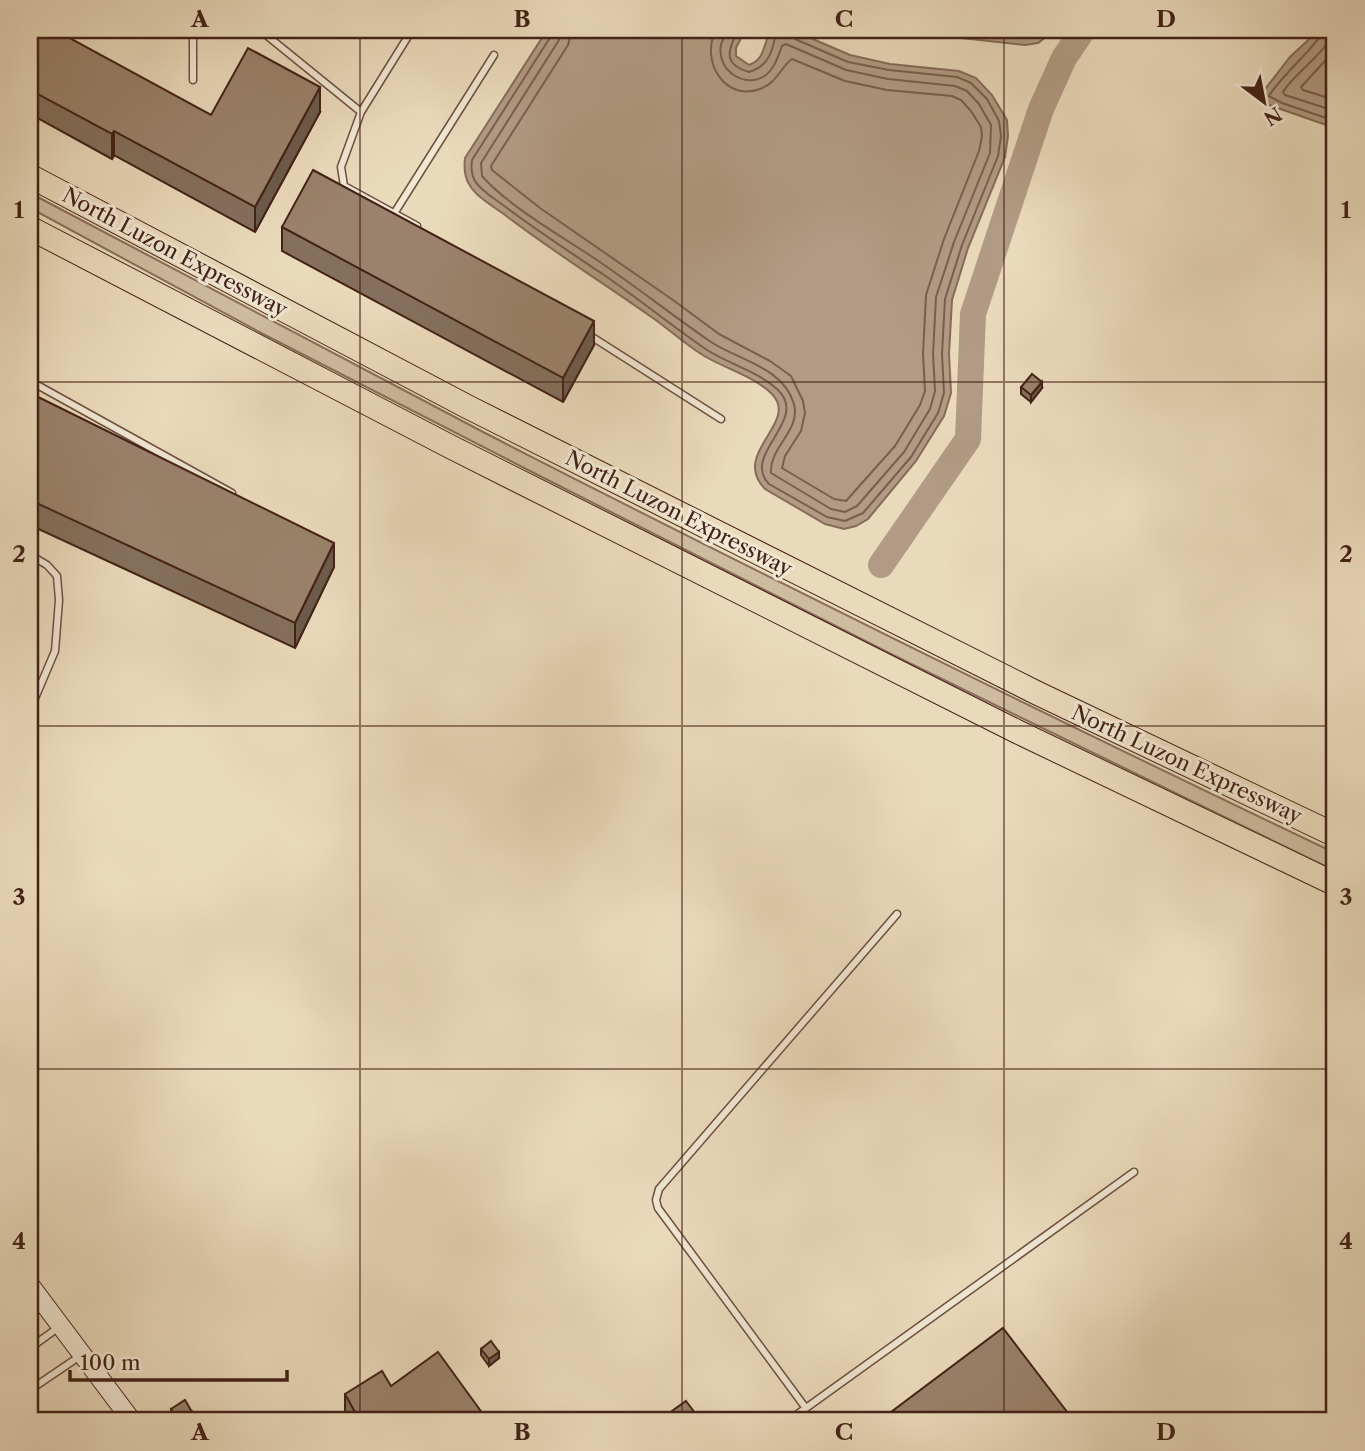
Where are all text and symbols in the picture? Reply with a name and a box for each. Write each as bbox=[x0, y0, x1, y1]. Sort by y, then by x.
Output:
text: A bbox=[190, 5, 210, 33]
text: B bbox=[513, 5, 531, 33]
text: C bbox=[835, 5, 853, 33]
text: D bbox=[1156, 5, 1176, 33]
north arrow bbox=[1228, 66, 1298, 136]
text: N bbox=[1260, 102, 1286, 130]
street label: North Luzon Expressway bbox=[58, 182, 292, 322]
text: 1 bbox=[14, 196, 25, 224]
text: 1 bbox=[1341, 196, 1352, 224]
street label: North Luzon Expressway bbox=[561, 445, 797, 581]
text: 2 bbox=[12, 540, 26, 568]
text: 2 bbox=[1339, 540, 1353, 568]
street label: North Luzon Expressway bbox=[1068, 700, 1306, 828]
text: 3 bbox=[13, 883, 26, 911]
text: 3 bbox=[1340, 883, 1353, 911]
text: 4 bbox=[12, 1227, 26, 1255]
text: 4 bbox=[1339, 1227, 1353, 1255]
scale bar bbox=[70, 1339, 287, 1383]
text: 100 m bbox=[80, 1350, 141, 1375]
text: A bbox=[190, 1418, 210, 1446]
text: B bbox=[513, 1418, 531, 1446]
text: C bbox=[835, 1418, 853, 1446]
text: D bbox=[1156, 1418, 1176, 1446]

